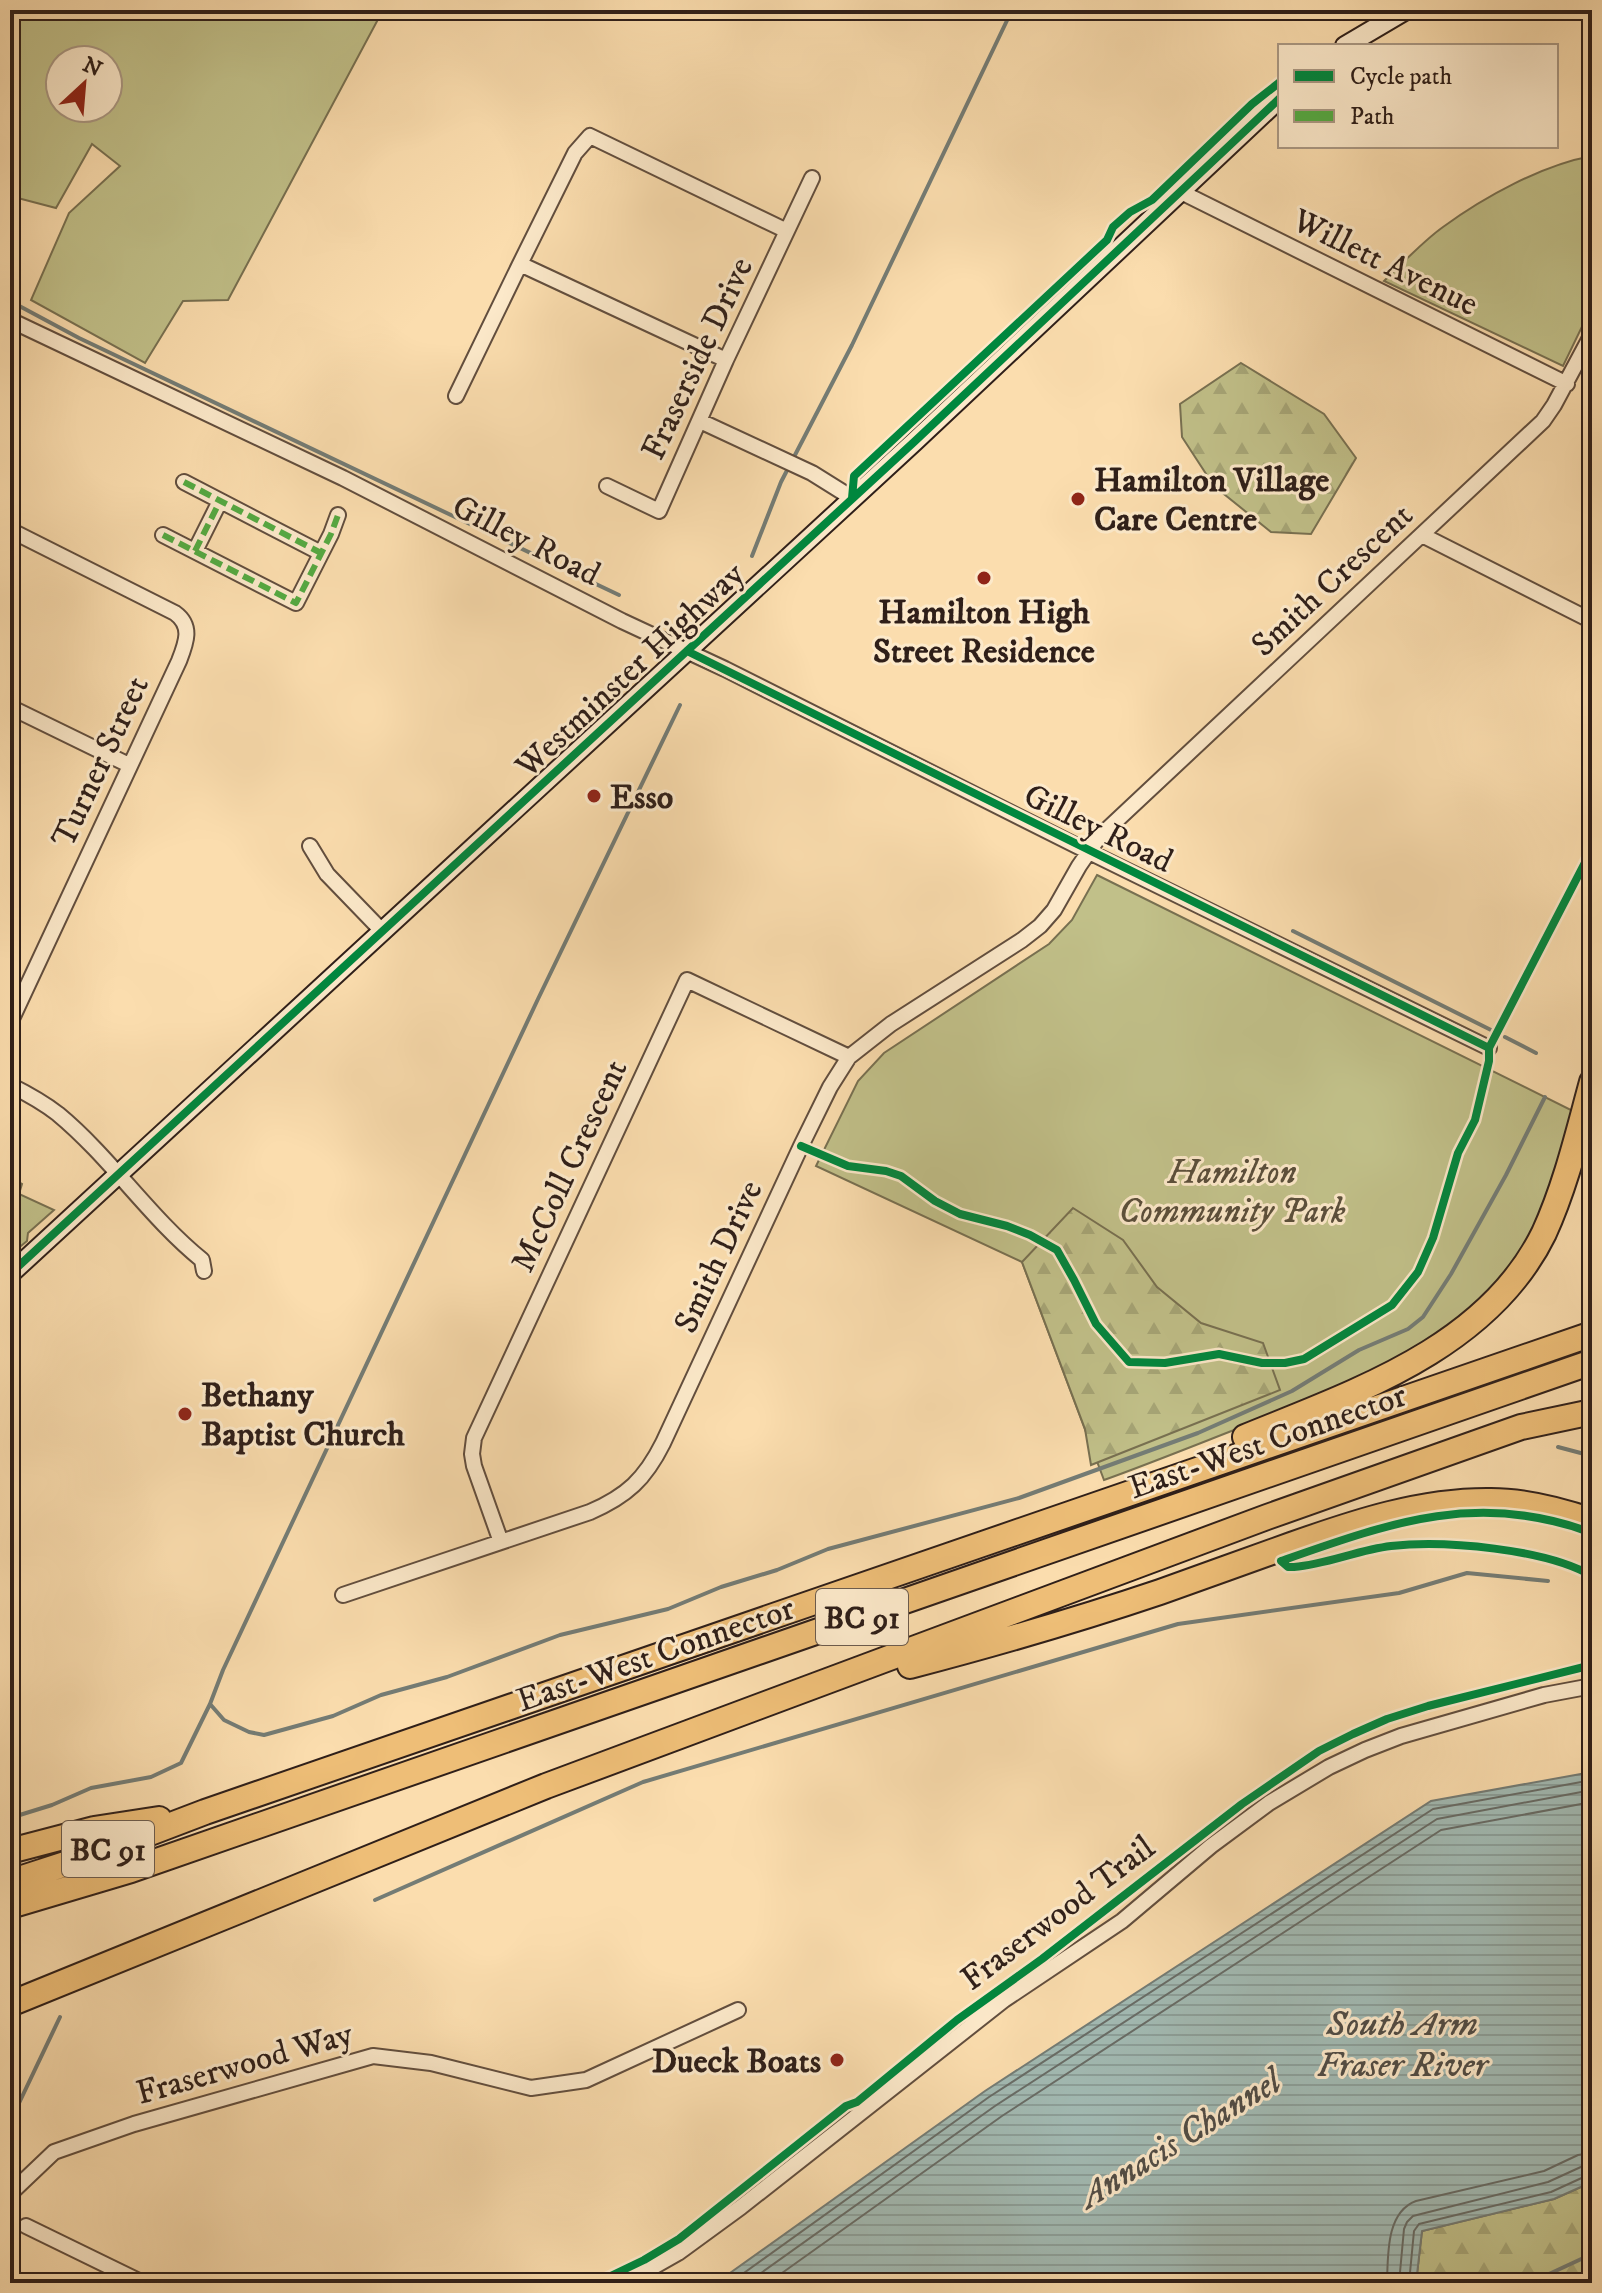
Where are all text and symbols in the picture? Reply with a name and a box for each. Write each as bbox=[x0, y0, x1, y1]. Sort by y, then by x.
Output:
north arrow bbox=[44, 44, 124, 124]
legend bbox=[1278, 44, 1558, 148]
text: N bbox=[78, 51, 106, 83]
text: Cycle path bbox=[1350, 62, 1452, 92]
text: Path bbox=[1350, 102, 1395, 132]
street label: Willett Avenue bbox=[1285, 199, 1485, 326]
street label: Fraserside Drive bbox=[633, 251, 763, 467]
place label: Hamilton Village Care Centre bbox=[1094, 460, 1329, 541]
street label: Gilley Road bbox=[445, 486, 607, 596]
marker: Hamilton Village Care Centre bbox=[1069, 490, 1087, 508]
street label: Smith Crescent bbox=[1243, 495, 1422, 666]
street label: Westminster Highway bbox=[506, 553, 754, 788]
marker: Hamilton High Street Residence bbox=[975, 569, 993, 587]
place label: Hamilton High Street Residence bbox=[873, 592, 1095, 673]
street label: Turner Street bbox=[43, 669, 159, 854]
street label: Gilley Road bbox=[1017, 775, 1180, 883]
place label: Esso bbox=[610, 777, 673, 819]
marker: Esso bbox=[585, 787, 603, 805]
street label: McColl Crescent bbox=[502, 1053, 637, 1279]
park label: Hamilton Community Park bbox=[1119, 1152, 1346, 1233]
street label: Smith Drive bbox=[665, 1174, 772, 1340]
place label: Bethany Baptist Church bbox=[201, 1375, 405, 1456]
street label: East-West Connector bbox=[1123, 1375, 1412, 1509]
marker: Bethany Baptist Church bbox=[176, 1405, 194, 1423]
street label: East-West Connector bbox=[511, 1588, 800, 1722]
road number: BC 91 bbox=[816, 1589, 908, 1645]
road number: BC 91 bbox=[62, 1821, 154, 1877]
street label: Fraserwood Trail bbox=[953, 1827, 1164, 2000]
water label: South Arm Fraser River bbox=[1317, 2002, 1490, 2088]
street label: Fraserwood Way bbox=[131, 2013, 358, 2115]
place label: Dueck Boats bbox=[652, 2041, 821, 2083]
marker: Dueck Boats bbox=[828, 2051, 846, 2069]
water label: Annacis Channel bbox=[1068, 2057, 1293, 2221]

